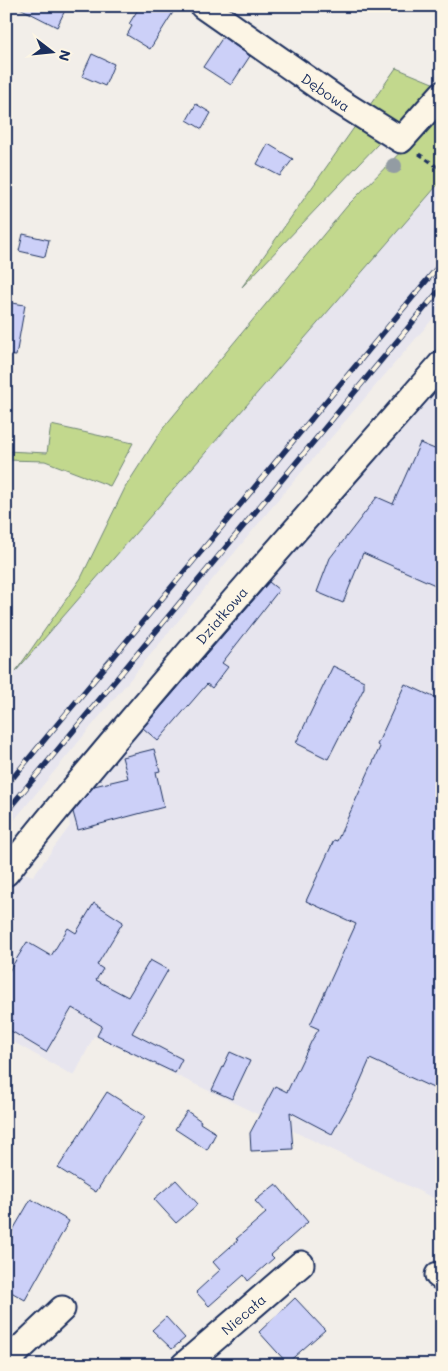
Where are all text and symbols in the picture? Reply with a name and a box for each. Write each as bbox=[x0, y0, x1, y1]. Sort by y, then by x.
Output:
north arrow bbox=[28, 28, 78, 78]
text: N bbox=[54, 48, 76, 63]
street label: Dębowa bbox=[298, 68, 354, 115]
street label: Działkowa bbox=[191, 582, 251, 648]
street label: Niecała bbox=[217, 1289, 269, 1339]

